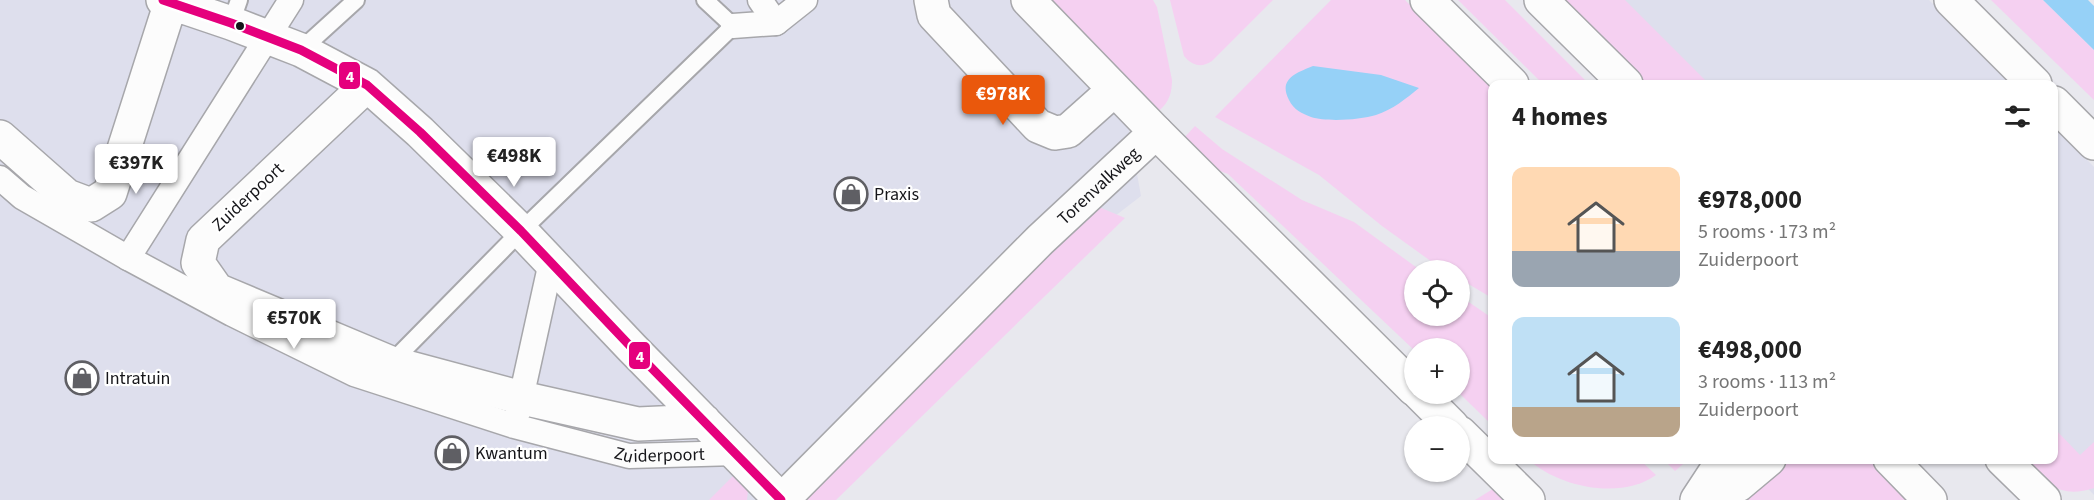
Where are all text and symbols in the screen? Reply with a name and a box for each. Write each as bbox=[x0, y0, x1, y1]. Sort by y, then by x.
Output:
unlabelled marker bbox=[234, 20, 246, 32]
line badge: 4 bbox=[338, 61, 361, 90]
text: 4 bbox=[346, 66, 355, 88]
pin: €978K bbox=[961, 75, 1045, 126]
text: €978K bbox=[976, 80, 1030, 108]
text: 4 homes bbox=[1512, 98, 1607, 135]
icon: filters bbox=[2001, 100, 2034, 133]
pin: €498K bbox=[472, 137, 556, 188]
street label: Torenvalkweg bbox=[1052, 141, 1145, 230]
text: €498K bbox=[487, 142, 541, 170]
pin: €397K bbox=[94, 144, 178, 195]
text: €397K bbox=[109, 149, 163, 177]
street label: Zuiderpoort bbox=[206, 157, 290, 237]
shop icon: Praxis bbox=[833, 176, 869, 212]
text: €978,000 bbox=[1698, 181, 1802, 218]
place label: Praxis bbox=[874, 182, 919, 207]
icon: home bbox=[1560, 191, 1632, 263]
text: 5 rooms · 173 m² bbox=[1698, 218, 1836, 246]
text: Zuiderpoort bbox=[1698, 246, 1799, 274]
map controls bbox=[1404, 260, 1470, 482]
button: locate bbox=[1404, 260, 1470, 326]
pin: €570K bbox=[252, 299, 336, 350]
text: €570K bbox=[267, 304, 321, 332]
text: €498,000 bbox=[1698, 331, 1802, 368]
button: + bbox=[1404, 338, 1470, 404]
line badge: 4 bbox=[628, 341, 651, 370]
icon: home bbox=[1560, 341, 1632, 413]
text: 4 bbox=[636, 346, 645, 368]
shop icon: Intratuin bbox=[64, 360, 100, 396]
place label: Intratuin bbox=[105, 366, 170, 391]
text: 3 rooms · 113 m² bbox=[1698, 368, 1836, 396]
text: Zuiderpoort bbox=[1698, 396, 1799, 424]
button: − bbox=[1404, 416, 1470, 482]
shop icon: Kwantum bbox=[434, 435, 470, 471]
street label: Zuiderpoort bbox=[611, 440, 705, 469]
place label: Kwantum bbox=[475, 441, 548, 466]

